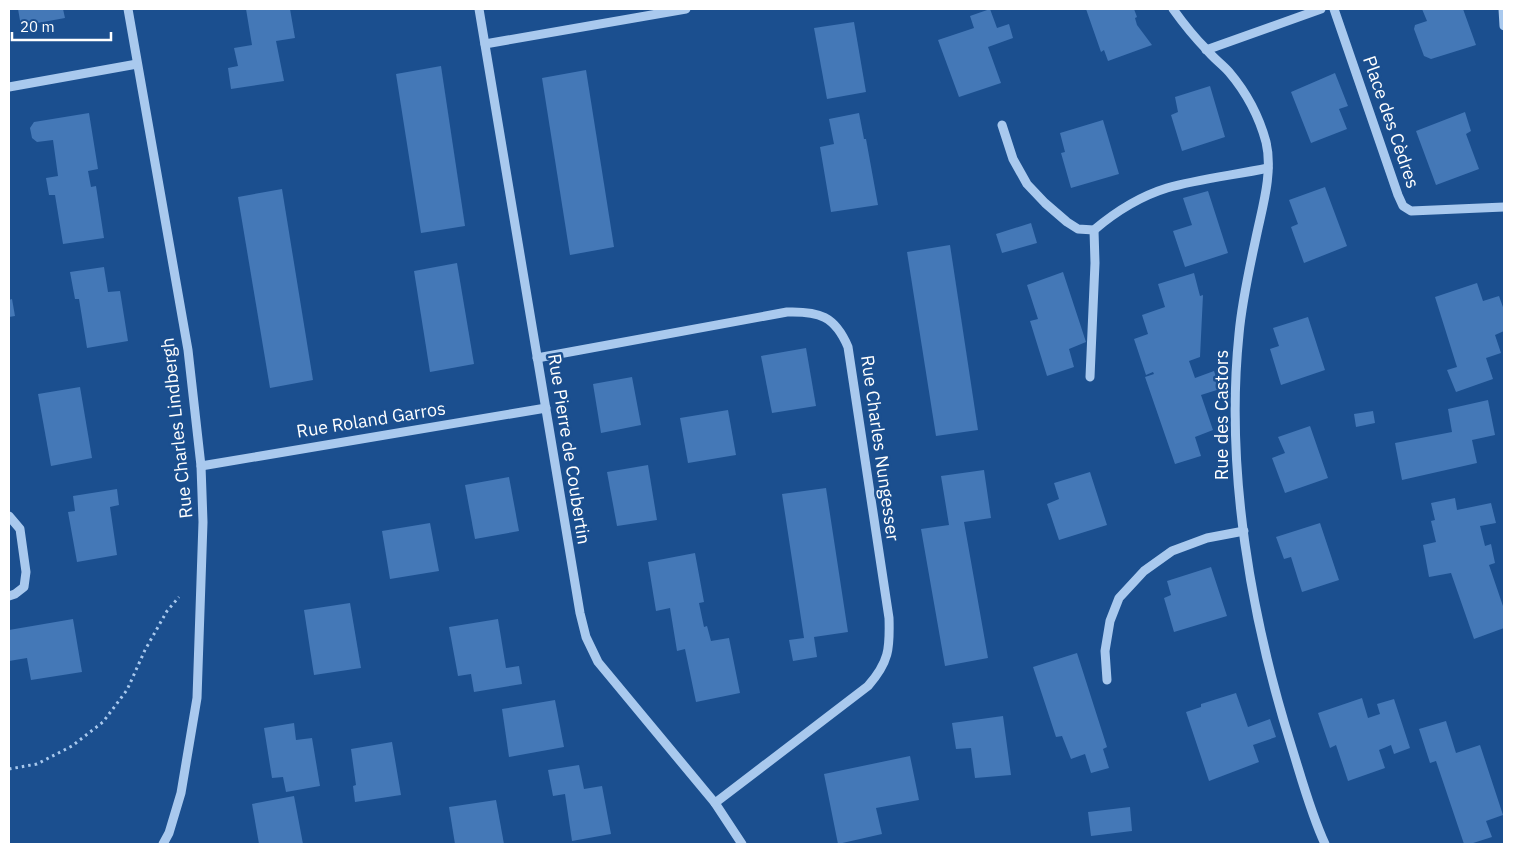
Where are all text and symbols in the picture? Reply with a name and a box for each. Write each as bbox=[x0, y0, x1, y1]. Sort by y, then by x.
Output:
scale bar bbox=[12, 10, 111, 42]
text: 20 m bbox=[20, 17, 55, 36]
street label: Place des Cèdres bbox=[1358, 53, 1425, 191]
street label: Rue Charles Lindbergh bbox=[156, 336, 197, 520]
street label: Rue des Castors bbox=[1210, 350, 1233, 480]
street label: Rue Pierre de Coubertin bbox=[543, 352, 596, 546]
street label: Rue Charles Nungesser bbox=[856, 353, 905, 543]
street label: Rue Roland Garros bbox=[295, 396, 447, 443]

